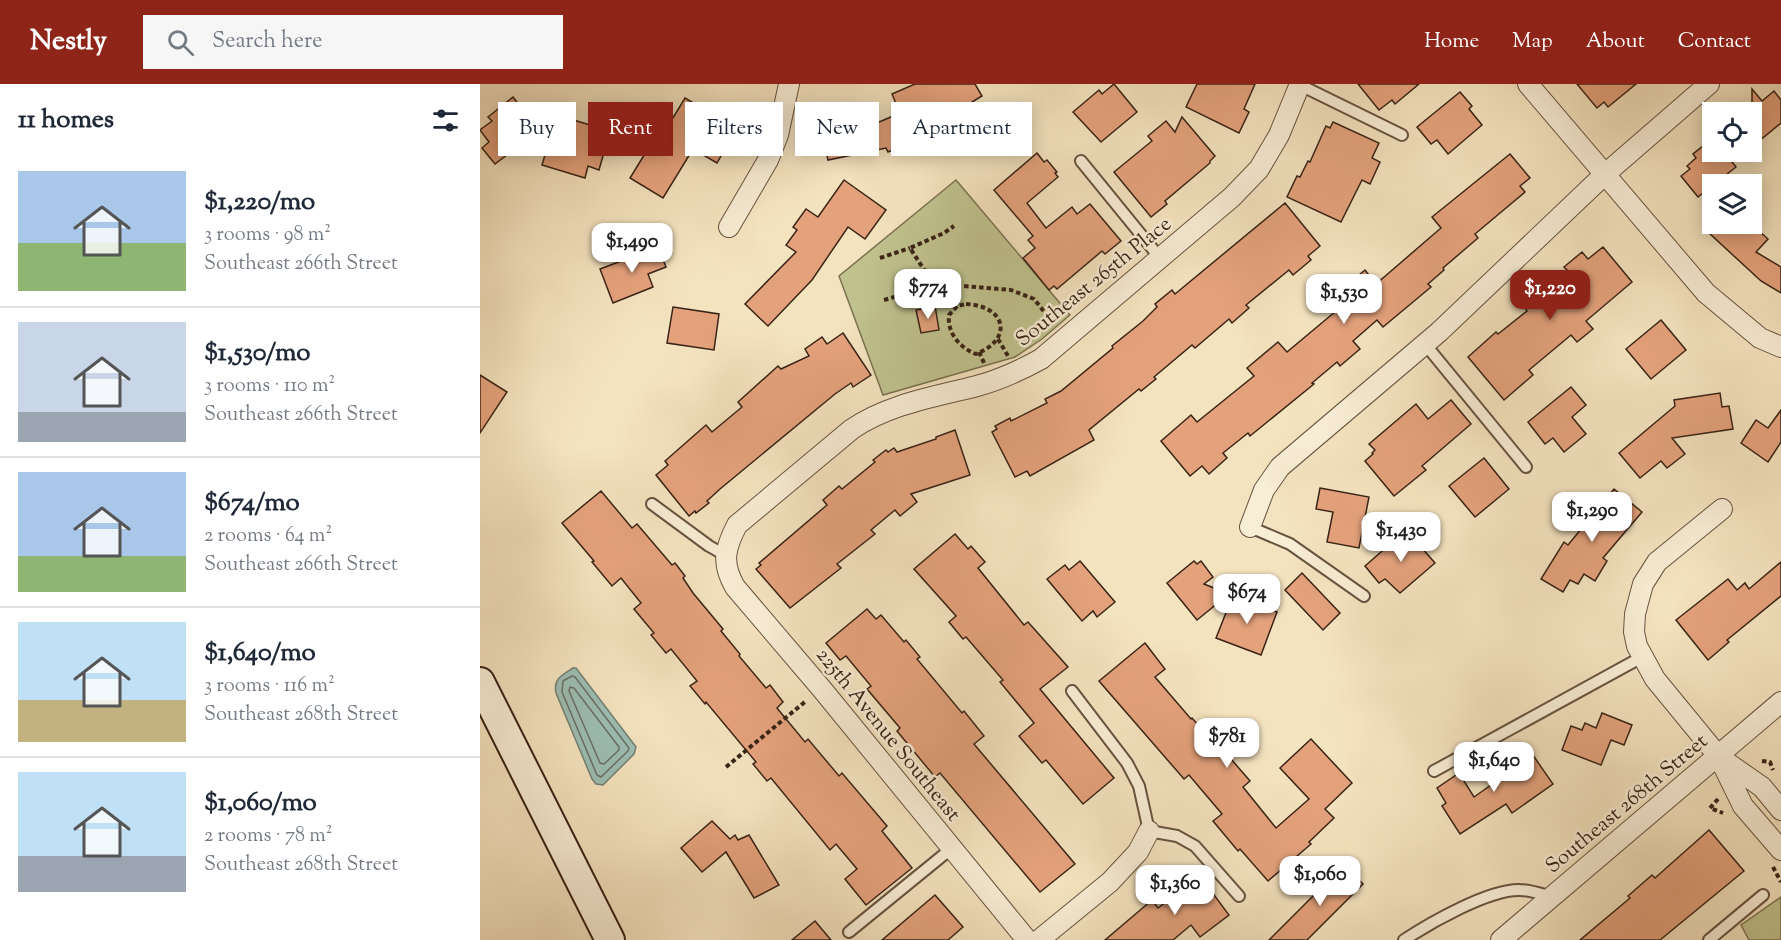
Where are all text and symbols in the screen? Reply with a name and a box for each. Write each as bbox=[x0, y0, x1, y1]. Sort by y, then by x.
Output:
search box bbox=[143, 15, 563, 69]
text: Nestly bbox=[30, 22, 107, 62]
icon: search bbox=[164, 26, 197, 59]
text: Search here bbox=[212, 26, 322, 58]
text: Home bbox=[1424, 27, 1479, 57]
text: Map bbox=[1512, 27, 1553, 57]
text: About bbox=[1586, 27, 1645, 57]
text: Contact bbox=[1678, 27, 1751, 57]
text: 11 homes bbox=[18, 102, 114, 139]
chip: Buy bbox=[498, 102, 576, 156]
chip: Rent bbox=[588, 102, 673, 156]
chip: Filters bbox=[685, 102, 783, 156]
chip: New bbox=[795, 102, 879, 156]
chip: Apartment bbox=[891, 102, 1032, 156]
map controls bbox=[1702, 102, 1762, 234]
button: locate bbox=[1702, 102, 1762, 162]
icon: filters bbox=[429, 104, 462, 137]
button: layers bbox=[1702, 174, 1762, 234]
text: $1,220/mo bbox=[204, 184, 315, 221]
icon: home bbox=[66, 195, 138, 267]
street label: Southeast 265th Place bbox=[1010, 210, 1179, 355]
text: 3 rooms · 98 m² bbox=[204, 221, 331, 250]
pin: $1,490 bbox=[583, 223, 681, 274]
text: $1,490 bbox=[606, 228, 658, 257]
text: Southeast 266th Street bbox=[204, 250, 398, 279]
pin: $774 bbox=[892, 269, 964, 320]
pin: $1,220 bbox=[1501, 270, 1599, 321]
text: $774 bbox=[908, 274, 948, 303]
pin: $1,530 bbox=[1295, 274, 1393, 325]
text: $1,220 bbox=[1524, 275, 1576, 304]
text: $1,530 bbox=[1320, 279, 1368, 308]
text: $1,530/mo bbox=[204, 335, 311, 372]
icon: home bbox=[66, 346, 138, 418]
text: 3 rooms · 110 m² bbox=[204, 372, 335, 401]
text: Southeast 266th Street bbox=[204, 401, 398, 430]
text: $674/mo bbox=[204, 485, 300, 522]
pin: $1,290 bbox=[1543, 492, 1641, 543]
icon: home bbox=[66, 496, 138, 568]
text: $1,290 bbox=[1566, 497, 1618, 526]
pin: $1,430 bbox=[1352, 512, 1450, 563]
text: $1,430 bbox=[1375, 517, 1427, 546]
text: 2 rooms · 64 m² bbox=[204, 522, 332, 551]
text: Southeast 266th Street bbox=[204, 551, 398, 580]
pin: $674 bbox=[1211, 574, 1283, 625]
text: $674 bbox=[1227, 579, 1267, 608]
text: $1,640/mo bbox=[204, 635, 316, 672]
street label: 225th Avenue Southeast bbox=[808, 642, 967, 829]
icon: home bbox=[66, 646, 138, 718]
text: 3 rooms · 116 m² bbox=[204, 672, 335, 701]
text: Southeast 268th Street bbox=[204, 701, 398, 730]
pin: $781 bbox=[1191, 718, 1263, 769]
text: $781 bbox=[1208, 723, 1246, 752]
street label: Southeast 268th Street bbox=[1540, 728, 1715, 882]
pin: $1,640 bbox=[1445, 742, 1543, 793]
text: $1,640 bbox=[1468, 747, 1520, 776]
text: $1,060/mo bbox=[204, 785, 317, 822]
icon: home bbox=[66, 796, 138, 868]
text: 2 rooms · 78 m² bbox=[204, 822, 333, 851]
text: Southeast 268th Street bbox=[204, 851, 398, 880]
pin: $1,060 bbox=[1271, 856, 1369, 907]
text: $1,060 bbox=[1294, 861, 1346, 890]
pin: $1,360 bbox=[1126, 865, 1224, 916]
text: $1,360 bbox=[1150, 870, 1200, 899]

